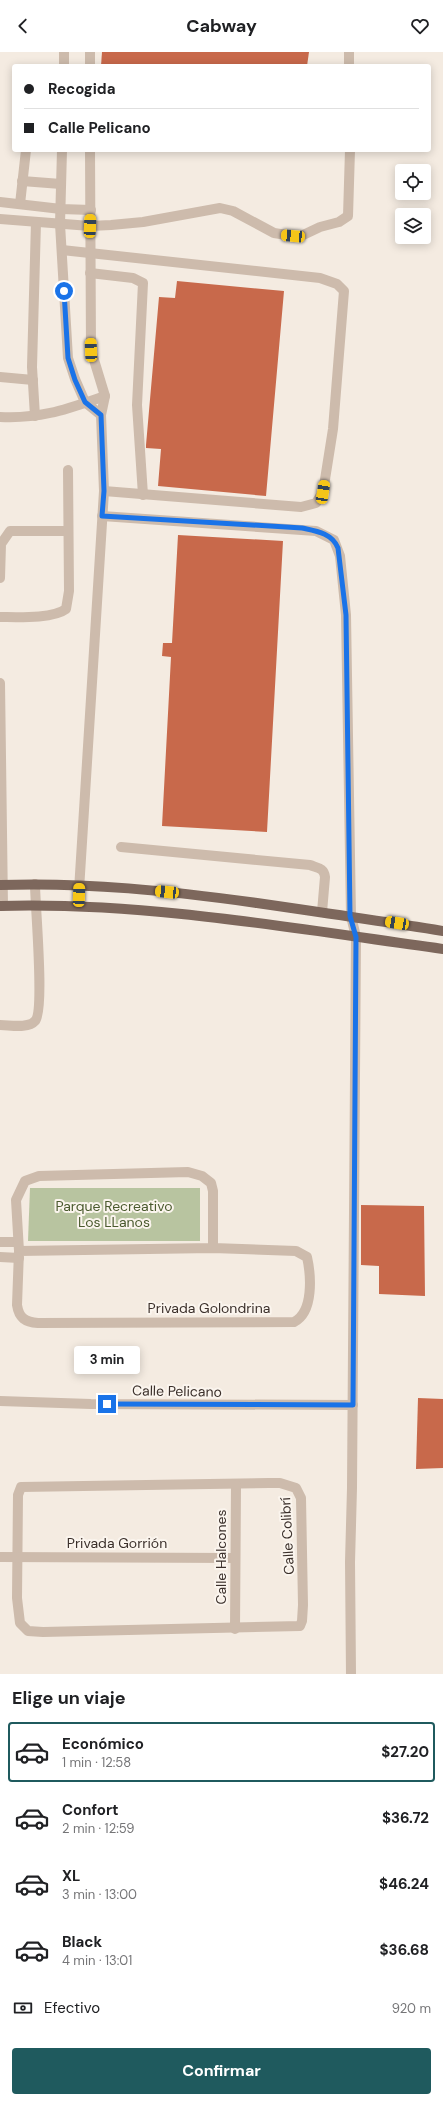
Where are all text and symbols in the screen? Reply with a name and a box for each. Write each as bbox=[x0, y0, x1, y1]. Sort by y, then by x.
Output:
text: Cabway bbox=[186, 14, 257, 38]
icon: back bbox=[12, 15, 34, 37]
icon: heart bbox=[409, 15, 431, 37]
text: Recogida bbox=[48, 79, 115, 99]
text: Calle Pelicano bbox=[48, 118, 151, 138]
map controls bbox=[395, 164, 431, 244]
button: locate bbox=[395, 164, 431, 200]
button: layers bbox=[395, 208, 431, 244]
car bbox=[84, 214, 96, 238]
car bbox=[281, 229, 305, 243]
route start bbox=[55, 282, 73, 300]
car bbox=[85, 338, 97, 362]
car bbox=[315, 479, 331, 505]
car bbox=[73, 883, 85, 907]
car bbox=[154, 885, 180, 899]
car bbox=[384, 915, 410, 931]
park label: Parque Recreativo Los LLanos bbox=[55, 1197, 173, 1231]
street label: Privada Golondrina bbox=[148, 1299, 270, 1317]
callout: 3 min bbox=[74, 1346, 140, 1374]
text: 3 min bbox=[90, 1351, 124, 1368]
street label: Calle Pelicano bbox=[132, 1381, 222, 1401]
route end bbox=[98, 1395, 116, 1413]
street label: Calle Colibrí bbox=[276, 1496, 298, 1575]
street label: Calle Halcones bbox=[212, 1509, 230, 1605]
street label: Privada Gorrión bbox=[67, 1534, 167, 1552]
text: Elige un viaje bbox=[12, 1686, 126, 1710]
icon: car bbox=[14, 1734, 50, 1770]
text: Económico bbox=[62, 1734, 144, 1754]
text: $27.20 bbox=[381, 1742, 429, 1762]
text: 1 min · 12:58 bbox=[62, 1754, 131, 1771]
icon: car bbox=[14, 1800, 50, 1836]
text: Confort bbox=[62, 1800, 119, 1820]
text: $36.72 bbox=[382, 1808, 429, 1828]
text: 2 min · 12:59 bbox=[62, 1820, 135, 1837]
icon: car bbox=[14, 1866, 50, 1902]
text: XL bbox=[62, 1866, 80, 1886]
text: $46.24 bbox=[379, 1874, 429, 1894]
text: 3 min · 13:00 bbox=[62, 1886, 137, 1903]
icon: car bbox=[14, 1932, 50, 1968]
text: Black bbox=[62, 1932, 102, 1952]
text: $36.68 bbox=[380, 1940, 429, 1960]
text: 4 min · 13:01 bbox=[62, 1952, 132, 1969]
icon: cash bbox=[12, 1997, 34, 2019]
text: Efectivo bbox=[44, 1998, 100, 2018]
text: 920 m bbox=[392, 2000, 431, 2017]
button: Confirmar bbox=[12, 2048, 431, 2094]

